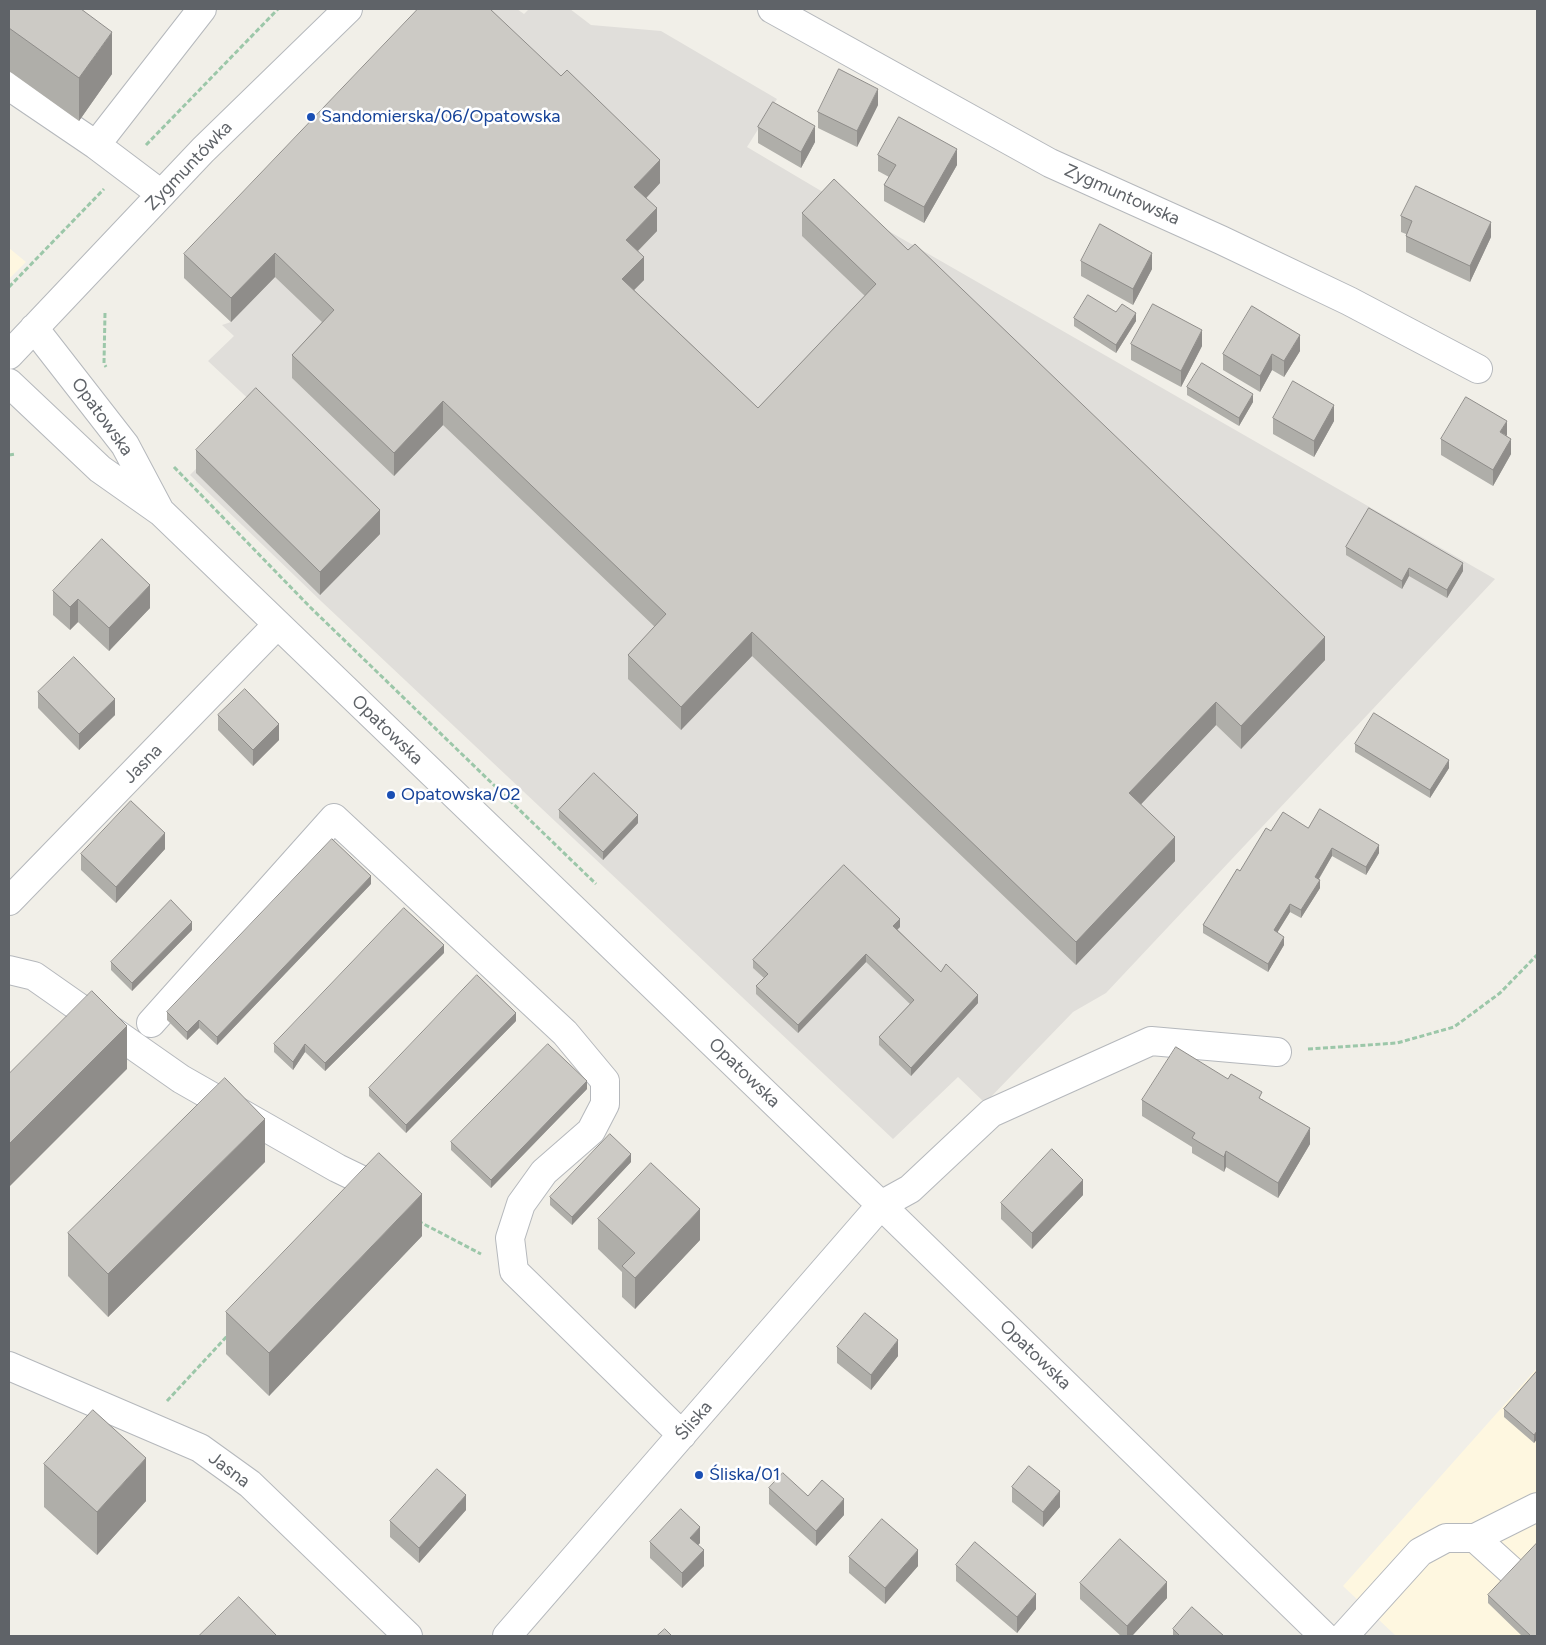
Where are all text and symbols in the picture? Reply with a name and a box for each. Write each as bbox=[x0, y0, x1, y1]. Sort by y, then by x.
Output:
place label: Sandomierska/06/Opatowska bbox=[321, 106, 560, 128]
marker: Sandomierska/06/Opatowska bbox=[305, 111, 317, 123]
street label: Zygmuntówka bbox=[141, 117, 237, 215]
street label: Zygmuntowska bbox=[1061, 160, 1183, 230]
street label: Opatowska bbox=[67, 374, 137, 460]
street label: Opatowska bbox=[347, 691, 427, 769]
street label: Jasna bbox=[119, 740, 167, 788]
place label: Opatowska/02 bbox=[401, 784, 521, 806]
marker: Opatowska/02 bbox=[385, 789, 397, 801]
street label: Opatowska bbox=[704, 1034, 784, 1112]
street label: Opatowska bbox=[995, 1316, 1075, 1394]
street label: Śliska bbox=[671, 1397, 717, 1445]
street label: Jasna bbox=[204, 1448, 254, 1492]
place label: Śliska/01 bbox=[709, 1464, 780, 1486]
marker: Śliska/01 bbox=[693, 1469, 705, 1481]

